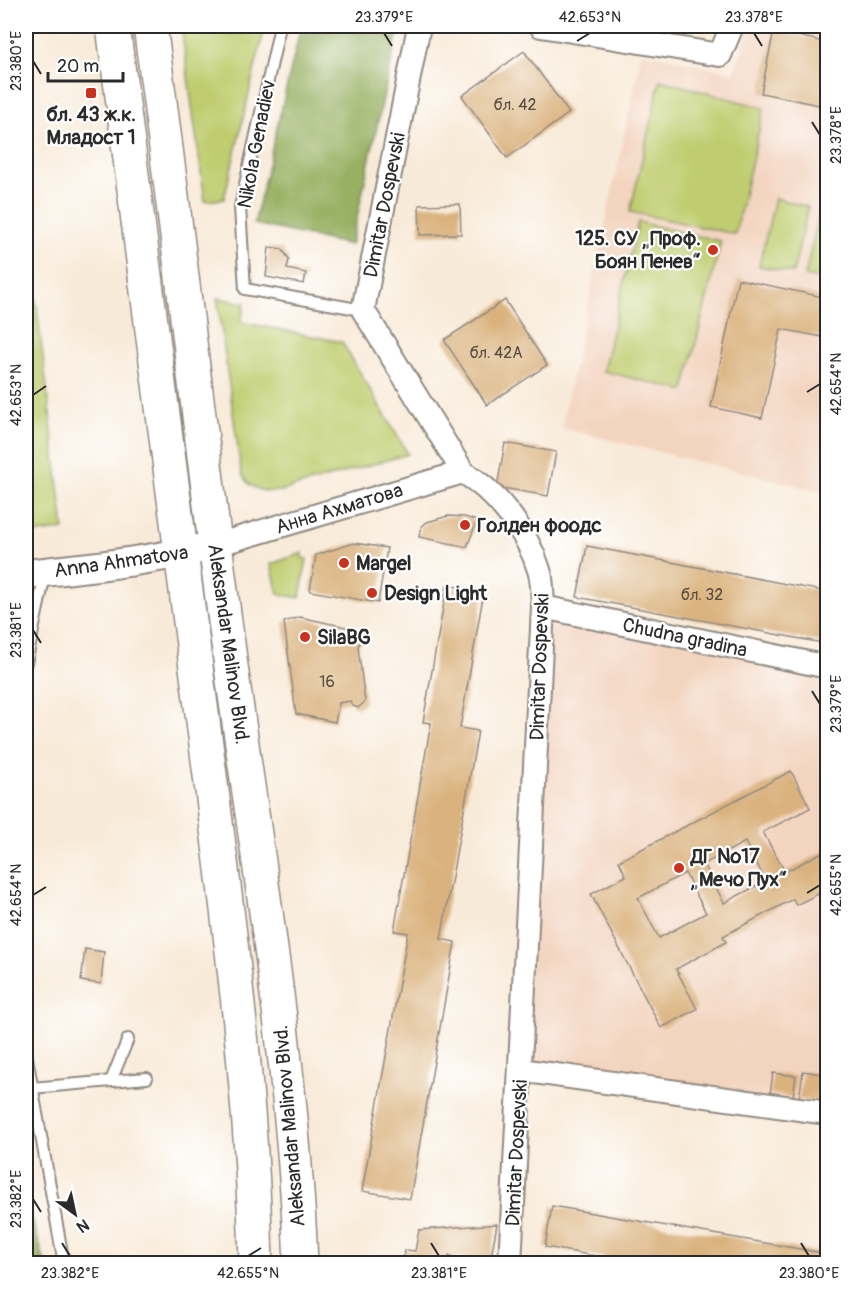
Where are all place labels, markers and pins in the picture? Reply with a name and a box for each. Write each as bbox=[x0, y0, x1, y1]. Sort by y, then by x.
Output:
marker: бл. 43 ж.к. Младост 1 bbox=[84, 86, 98, 100]
place label: бл. 43 ж.к. Младост 1 bbox=[46, 102, 136, 150]
place label: 125. СУ „Проф. Боян Пенев“ bbox=[575, 226, 701, 274]
marker: 125. СУ „Проф. Боян Пенев“ bbox=[706, 243, 720, 257]
place label: Голден фоодс bbox=[477, 513, 602, 538]
marker: Голден фоодс bbox=[458, 518, 472, 532]
place label: Margel bbox=[356, 551, 412, 576]
marker: Margel bbox=[337, 556, 351, 570]
place label: Design Light bbox=[384, 581, 488, 606]
marker: Design Light bbox=[365, 586, 379, 600]
place label: SilaBG bbox=[317, 625, 371, 650]
marker: SilaBG bbox=[298, 630, 312, 644]
place label: ДГ №17 „Мечо Пух“ bbox=[690, 844, 787, 892]
marker: ДГ №17 „Мечо Пух“ bbox=[672, 861, 686, 875]

